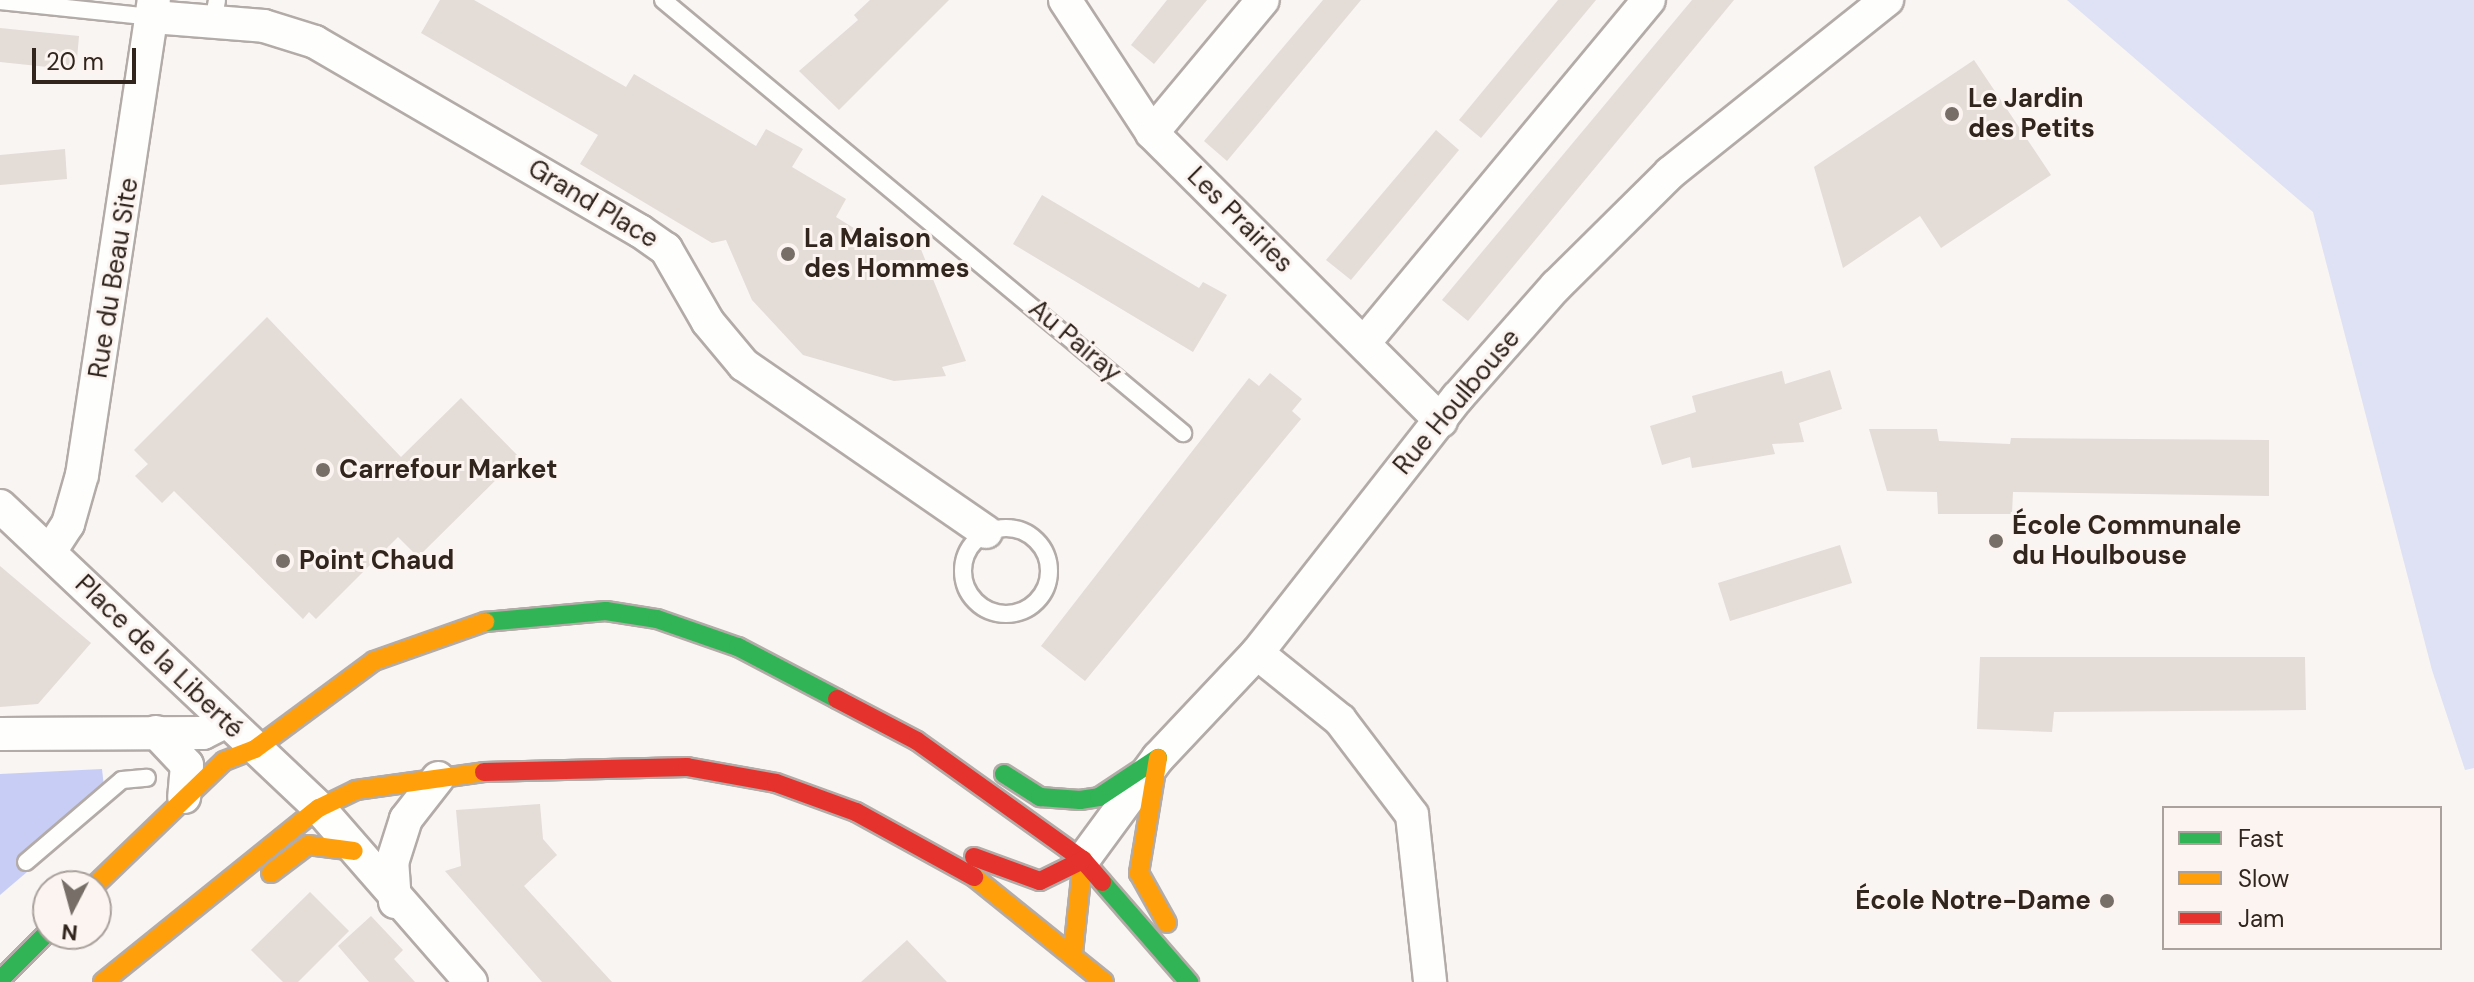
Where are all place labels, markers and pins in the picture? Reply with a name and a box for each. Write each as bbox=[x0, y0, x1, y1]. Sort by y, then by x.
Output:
place label: Le Jardin des Petits bbox=[1968, 83, 2095, 144]
marker: Le Jardin des Petits bbox=[1943, 105, 1961, 123]
place label: La Maison des Hommes bbox=[804, 223, 969, 284]
marker: La Maison des Hommes bbox=[779, 245, 797, 263]
place label: Carrefour Market bbox=[339, 454, 557, 486]
marker: Carrefour Market bbox=[314, 461, 332, 479]
place label: École Communale du Houlbouse bbox=[2012, 510, 2241, 572]
marker: École Communale du Houlbouse bbox=[1987, 532, 2005, 550]
place label: Point Chaud bbox=[299, 545, 454, 577]
marker: Point Chaud bbox=[274, 552, 292, 570]
place label: École Notre-Dame bbox=[1855, 885, 2091, 917]
marker: École Notre-Dame bbox=[2098, 892, 2116, 910]

